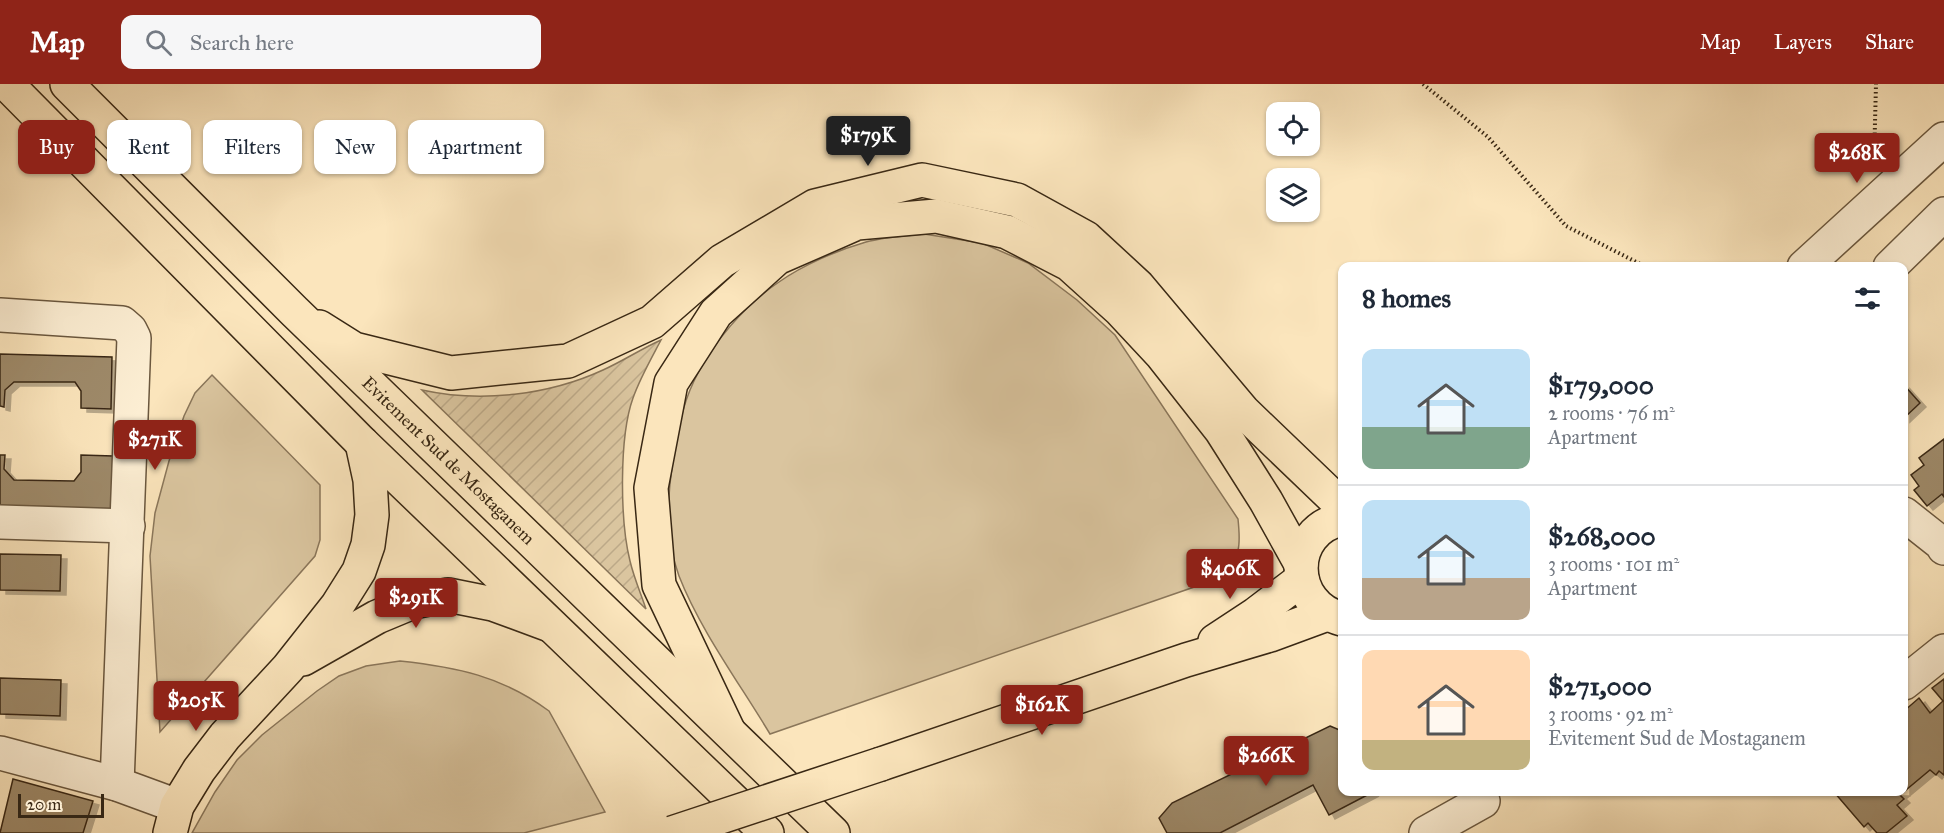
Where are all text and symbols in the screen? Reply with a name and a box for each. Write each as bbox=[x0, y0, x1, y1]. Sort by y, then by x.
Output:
search box bbox=[121, 15, 541, 69]
text: Map bbox=[30, 25, 85, 60]
icon: search bbox=[142, 26, 175, 59]
text: Search here bbox=[190, 29, 294, 56]
text: Map bbox=[1700, 29, 1741, 55]
text: Layers bbox=[1774, 29, 1832, 55]
text: Share bbox=[1865, 29, 1914, 55]
map controls bbox=[1266, 102, 1320, 222]
button: locate bbox=[1266, 102, 1320, 156]
pin: $179K bbox=[826, 116, 910, 167]
chip: Buy bbox=[18, 120, 95, 174]
chip: Rent bbox=[107, 120, 191, 174]
chip: Filters bbox=[203, 120, 302, 174]
chip: New bbox=[314, 120, 396, 174]
chip: Apartment bbox=[408, 120, 544, 174]
text: $179K bbox=[840, 123, 896, 147]
pin: $268K bbox=[1815, 133, 1899, 184]
text: $268K bbox=[1829, 140, 1885, 164]
button: layers bbox=[1266, 168, 1320, 222]
text: 8 homes bbox=[1362, 282, 1451, 314]
icon: filters bbox=[1851, 282, 1884, 315]
text: $179,000 bbox=[1548, 369, 1654, 401]
street label: Evitement Sud de Mostaganem bbox=[357, 372, 540, 549]
icon: home bbox=[1410, 373, 1482, 445]
text: 2 rooms · 76 m² bbox=[1548, 401, 1675, 425]
pin: $271K bbox=[113, 420, 197, 471]
text: Apartment bbox=[1548, 425, 1637, 449]
text: $271K bbox=[128, 427, 182, 451]
text: $268,000 bbox=[1548, 520, 1656, 552]
icon: home bbox=[1410, 524, 1482, 596]
pin: $406K bbox=[1188, 549, 1272, 600]
text: 3 rooms · 101 m² bbox=[1548, 552, 1679, 576]
text: $406K bbox=[1200, 556, 1260, 580]
text: Apartment bbox=[1548, 576, 1637, 600]
pin: $291K bbox=[374, 578, 458, 629]
text: $291K bbox=[389, 585, 443, 609]
text: $271,000 bbox=[1548, 670, 1652, 702]
icon: home bbox=[1410, 674, 1482, 746]
pin: $205K bbox=[154, 681, 238, 732]
pin: $162K bbox=[1000, 685, 1084, 736]
text: $205K bbox=[168, 688, 225, 712]
text: $162K bbox=[1015, 692, 1069, 716]
text: 3 rooms · 92 m² bbox=[1548, 702, 1673, 726]
text: Evitement Sud de Mostaganem bbox=[1548, 726, 1806, 750]
pin: $266K bbox=[1224, 736, 1308, 787]
text: $266K bbox=[1238, 743, 1294, 767]
scale bar bbox=[18, 791, 104, 818]
text: 20 m bbox=[27, 795, 61, 814]

